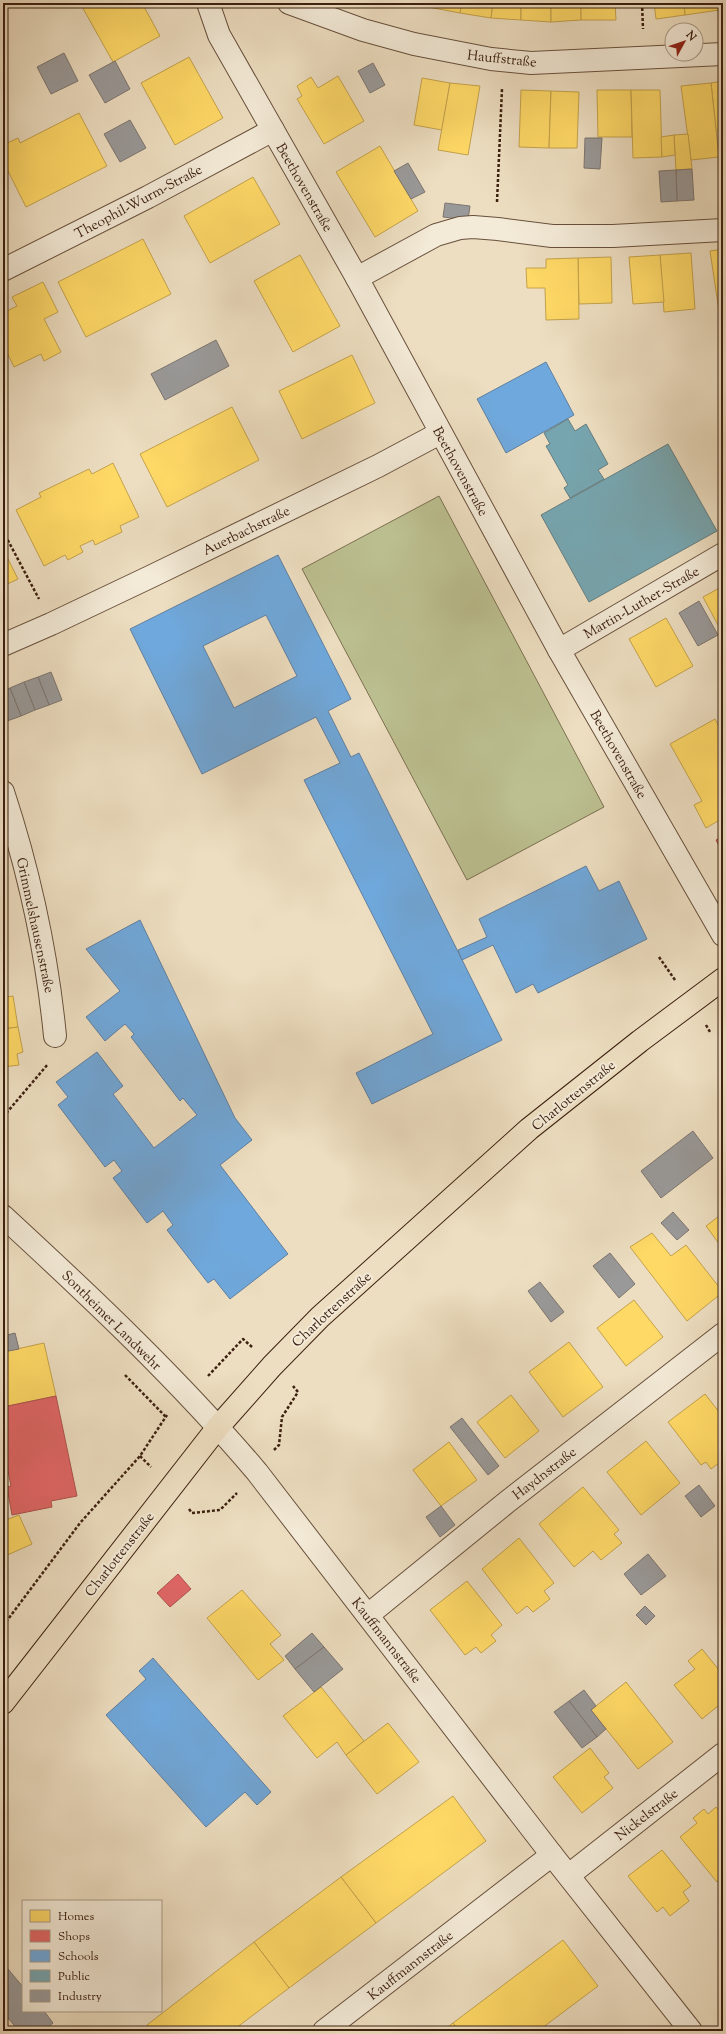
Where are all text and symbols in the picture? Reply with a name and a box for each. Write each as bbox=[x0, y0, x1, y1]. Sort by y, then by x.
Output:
north arrow bbox=[664, 22, 704, 62]
text: N bbox=[681, 27, 700, 45]
street label: Hauffstraße bbox=[466, 46, 538, 74]
street label: Beethovenstraße bbox=[270, 140, 337, 236]
street label: Theophil-Wurm-Straße bbox=[72, 161, 206, 245]
street label: Beethovenstraße bbox=[426, 424, 492, 520]
street label: Auerbachstraße bbox=[200, 502, 294, 562]
street label: Martin-Luther-Straße bbox=[580, 562, 704, 645]
street label: Beethovenstraße bbox=[584, 707, 651, 803]
street label: Grimmelshausenstraße bbox=[10, 856, 58, 995]
street label: Charlottenstraße bbox=[528, 1057, 620, 1137]
street label: Sontheimer Landwehr bbox=[56, 1267, 166, 1377]
street label: Charlottenstraße bbox=[288, 1268, 377, 1353]
street label: Haydnstraße bbox=[509, 1443, 581, 1506]
street label: Charlottenstraße bbox=[81, 1509, 160, 1602]
street label: Kauffmannstraße bbox=[346, 1594, 425, 1688]
street label: Nickelstraße bbox=[612, 1785, 683, 1847]
legend bbox=[22, 1900, 162, 2012]
text: Homes bbox=[58, 1908, 94, 1926]
street label: Kauffmannstraße bbox=[364, 1927, 458, 2006]
text: Shops bbox=[58, 1928, 90, 1946]
text: Schools bbox=[58, 1948, 99, 1966]
text: Public bbox=[58, 1968, 91, 1986]
text: Industry bbox=[58, 1988, 102, 2006]

